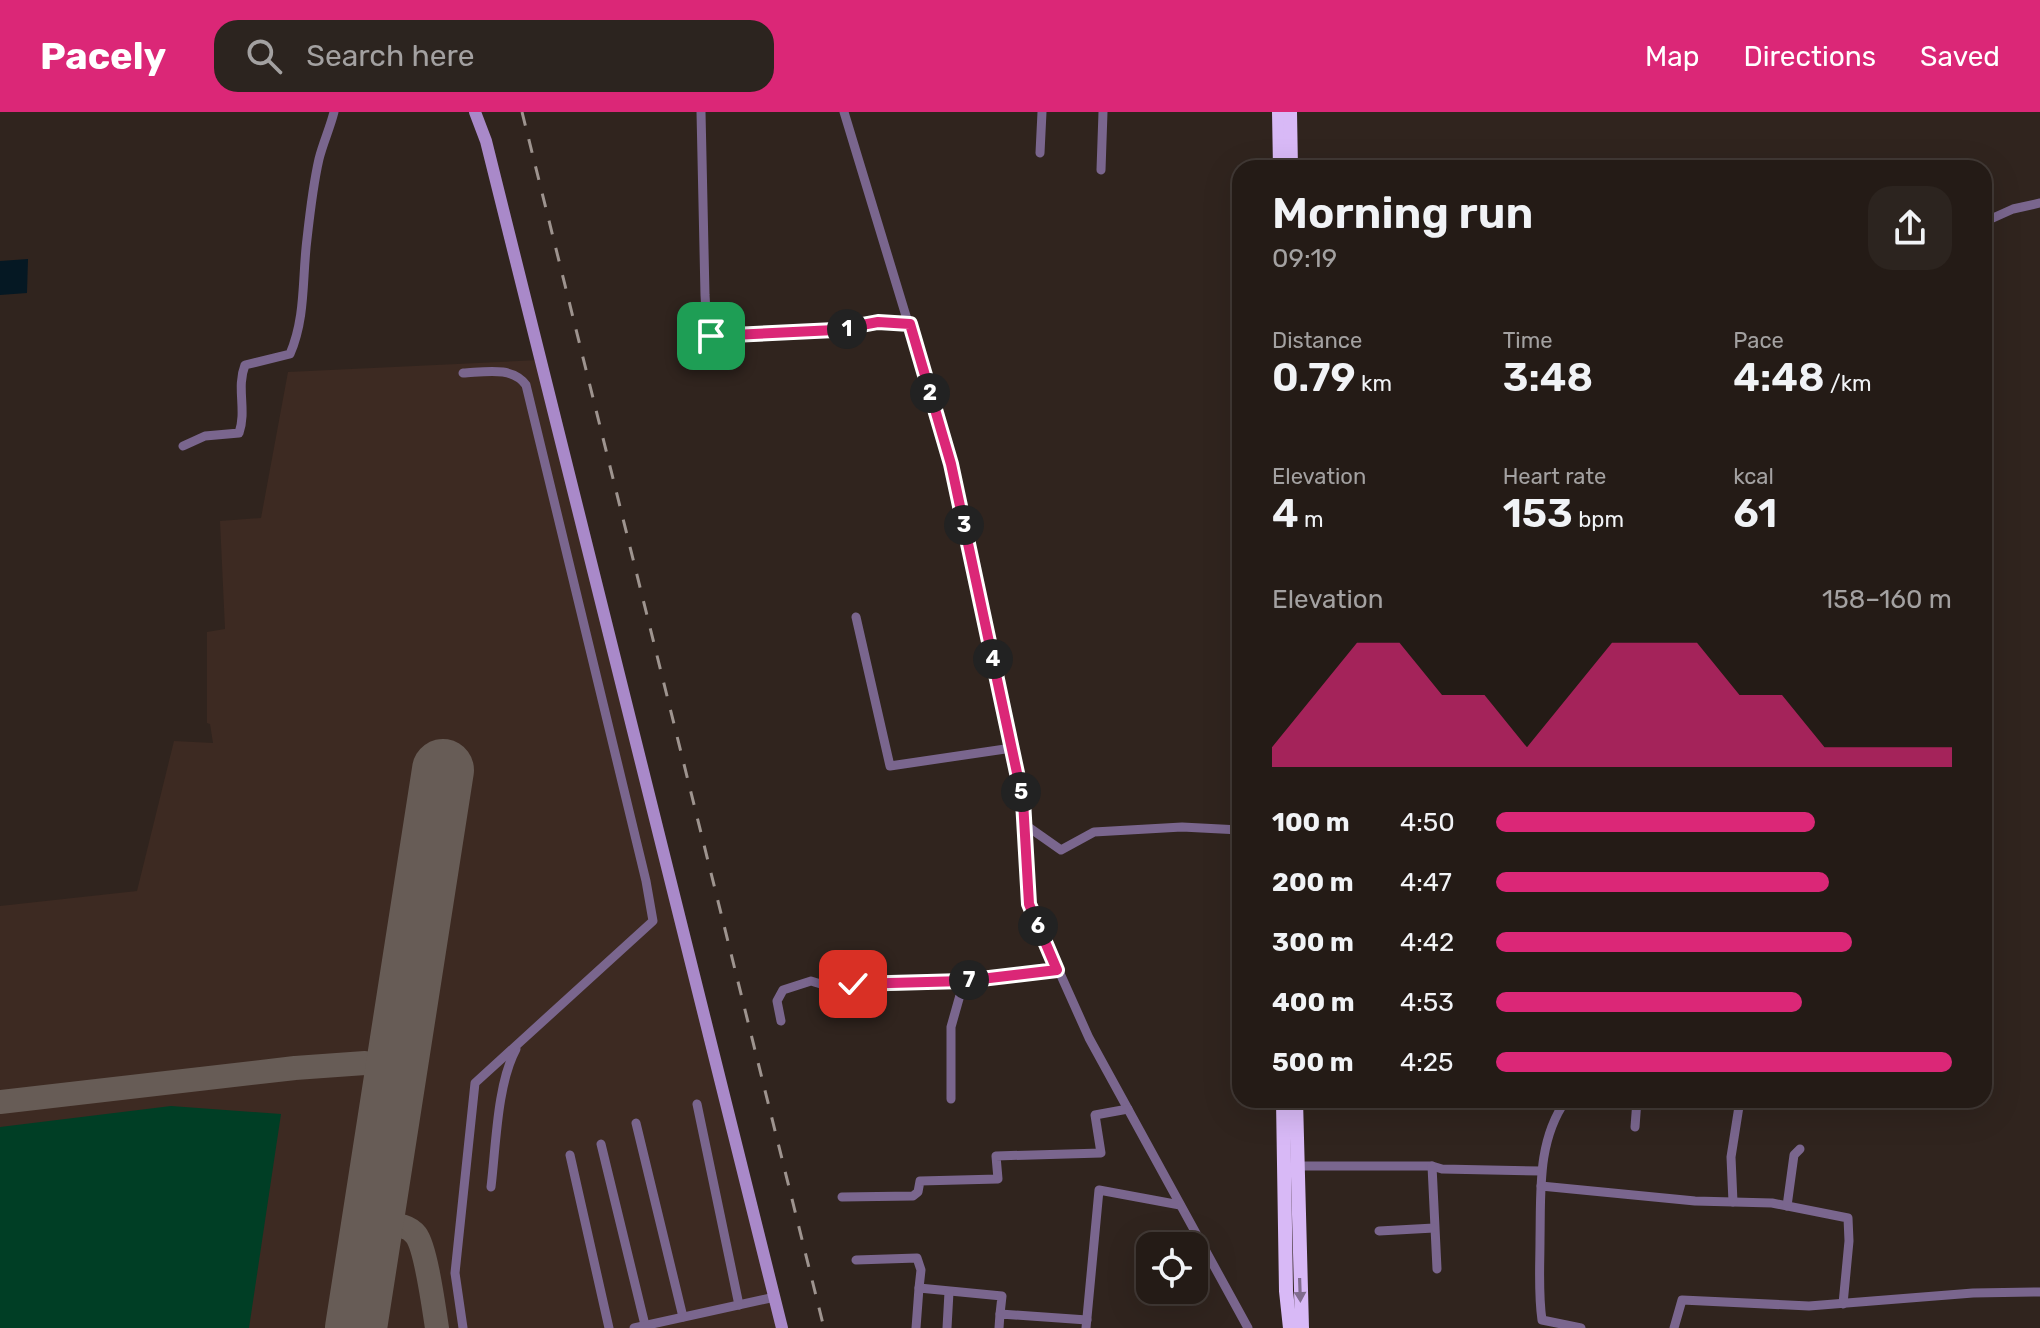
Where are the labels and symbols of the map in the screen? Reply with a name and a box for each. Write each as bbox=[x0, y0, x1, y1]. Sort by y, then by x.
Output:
pin bbox=[677, 302, 745, 370]
pin: 1 bbox=[827, 309, 867, 349]
pin: 2 bbox=[910, 373, 950, 413]
pin: 3 bbox=[944, 505, 984, 545]
pin: 4 bbox=[973, 639, 1013, 679]
pin: 5 bbox=[1001, 772, 1041, 812]
pin: 6 bbox=[1018, 906, 1058, 946]
pin bbox=[819, 950, 887, 1018]
pin: 7 bbox=[949, 960, 989, 1000]
one-way arrow bbox=[1293, 1278, 1306, 1303]

